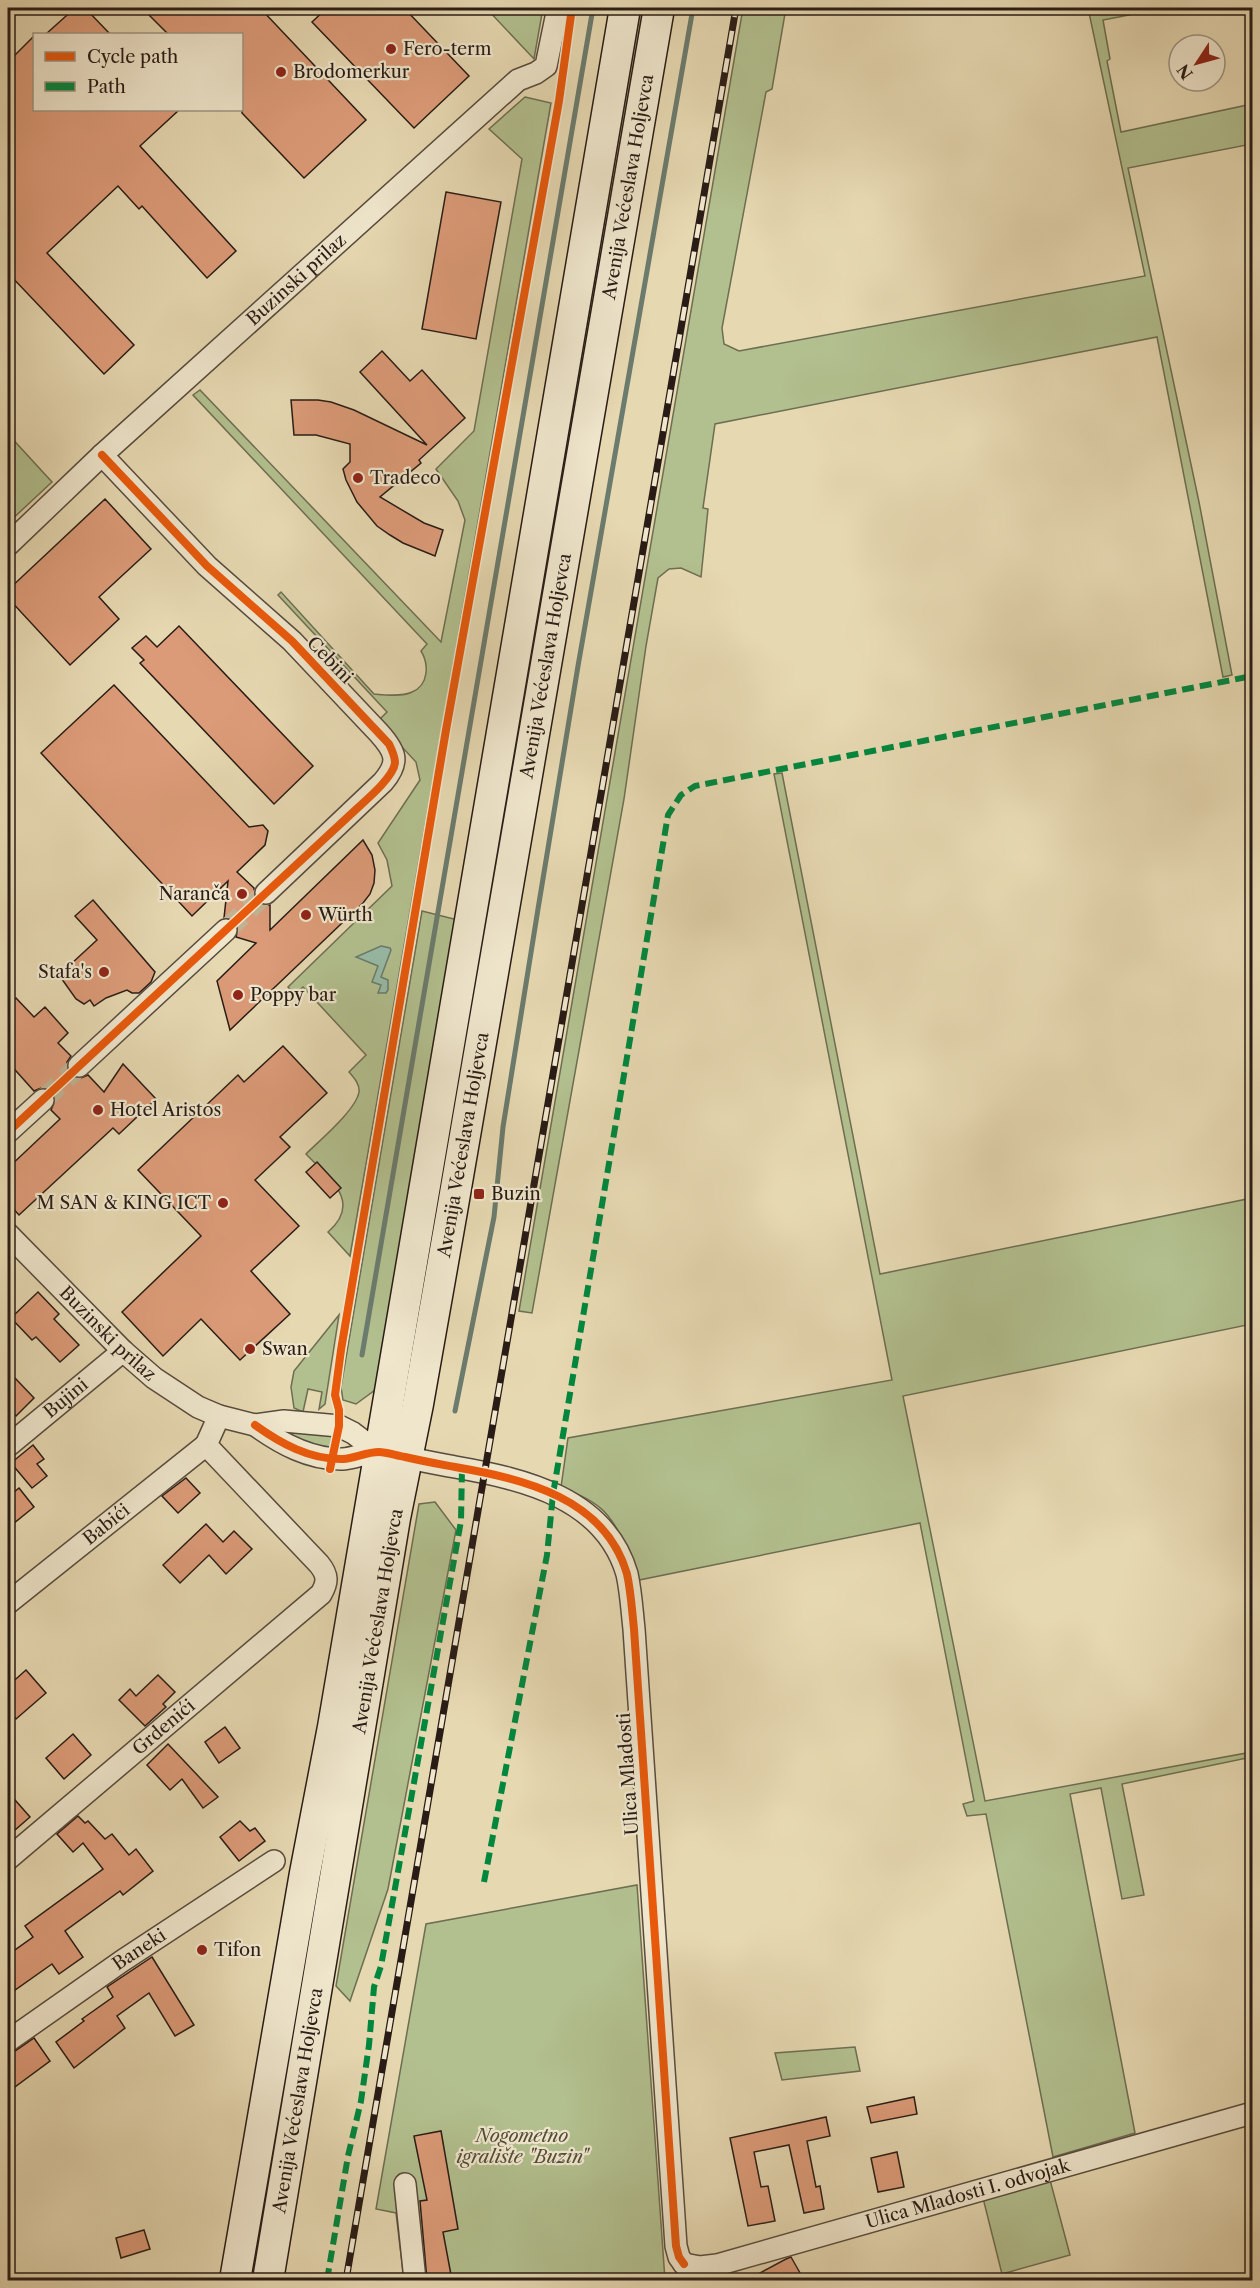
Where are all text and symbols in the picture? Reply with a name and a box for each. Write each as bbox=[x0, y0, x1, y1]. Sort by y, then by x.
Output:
legend bbox=[33, 33, 243, 111]
north arrow bbox=[1167, 33, 1227, 93]
place label: Fero-term bbox=[403, 38, 492, 60]
marker: Fero-term bbox=[384, 42, 398, 56]
text: Cycle path bbox=[87, 46, 178, 68]
text: N bbox=[1173, 60, 1197, 83]
place label: Brodomerkur bbox=[293, 61, 410, 83]
marker: Brodomerkur bbox=[274, 65, 288, 79]
street label: Avenija Većeslava Holjevca bbox=[598, 72, 658, 302]
text: Path bbox=[87, 76, 126, 98]
street label: Buzinski prilaz bbox=[242, 229, 351, 330]
place label: Tradeco bbox=[370, 467, 441, 489]
marker: Tradeco bbox=[351, 471, 365, 485]
street label: Avenija Većeslava Holjevca bbox=[515, 551, 576, 781]
street label: Cebini bbox=[302, 632, 358, 689]
place label: Naranča bbox=[159, 883, 231, 905]
marker: Naranča bbox=[235, 887, 249, 901]
place label: Würth bbox=[317, 904, 373, 926]
marker: Würth bbox=[299, 908, 313, 922]
place label: Stafa's bbox=[38, 961, 92, 983]
marker: Stafa's bbox=[97, 965, 111, 979]
place label: Poppy bar bbox=[250, 984, 337, 1006]
marker: Poppy bar bbox=[231, 988, 245, 1002]
street label: Avenija Većeslava Holjevca bbox=[433, 1030, 494, 1260]
place label: Hotel Aristos bbox=[110, 1099, 221, 1121]
marker: Hotel Aristos bbox=[91, 1103, 105, 1117]
place label: Buzin bbox=[491, 1183, 541, 1205]
marker: Buzin bbox=[472, 1187, 486, 1201]
place label: M SAN & KING ICT bbox=[37, 1192, 212, 1214]
marker: M SAN & KING ICT bbox=[216, 1196, 230, 1210]
street label: Buzinski prilaz bbox=[55, 1282, 161, 1386]
place label: Swan bbox=[262, 1338, 308, 1360]
marker: Swan bbox=[243, 1342, 257, 1356]
street label: Bujini bbox=[39, 1373, 93, 1423]
street label: Babići bbox=[79, 1499, 135, 1550]
street label: Avenija Većeslava Holjevca bbox=[348, 1506, 408, 1736]
street label: Grdenići bbox=[128, 1694, 200, 1760]
street label: Ulica Mladosti bbox=[613, 1711, 643, 1836]
street label: Baneki bbox=[108, 1924, 171, 1975]
place label: Tifon bbox=[214, 1939, 261, 1961]
marker: Tifon bbox=[195, 1943, 209, 1957]
street label: Avenija Većeslava Holjevca bbox=[268, 1986, 328, 2216]
park label: Nogometno igralište "Buzin" bbox=[457, 2125, 591, 2168]
street label: Ulica Mladosti I. odvojak bbox=[863, 2154, 1074, 2233]

